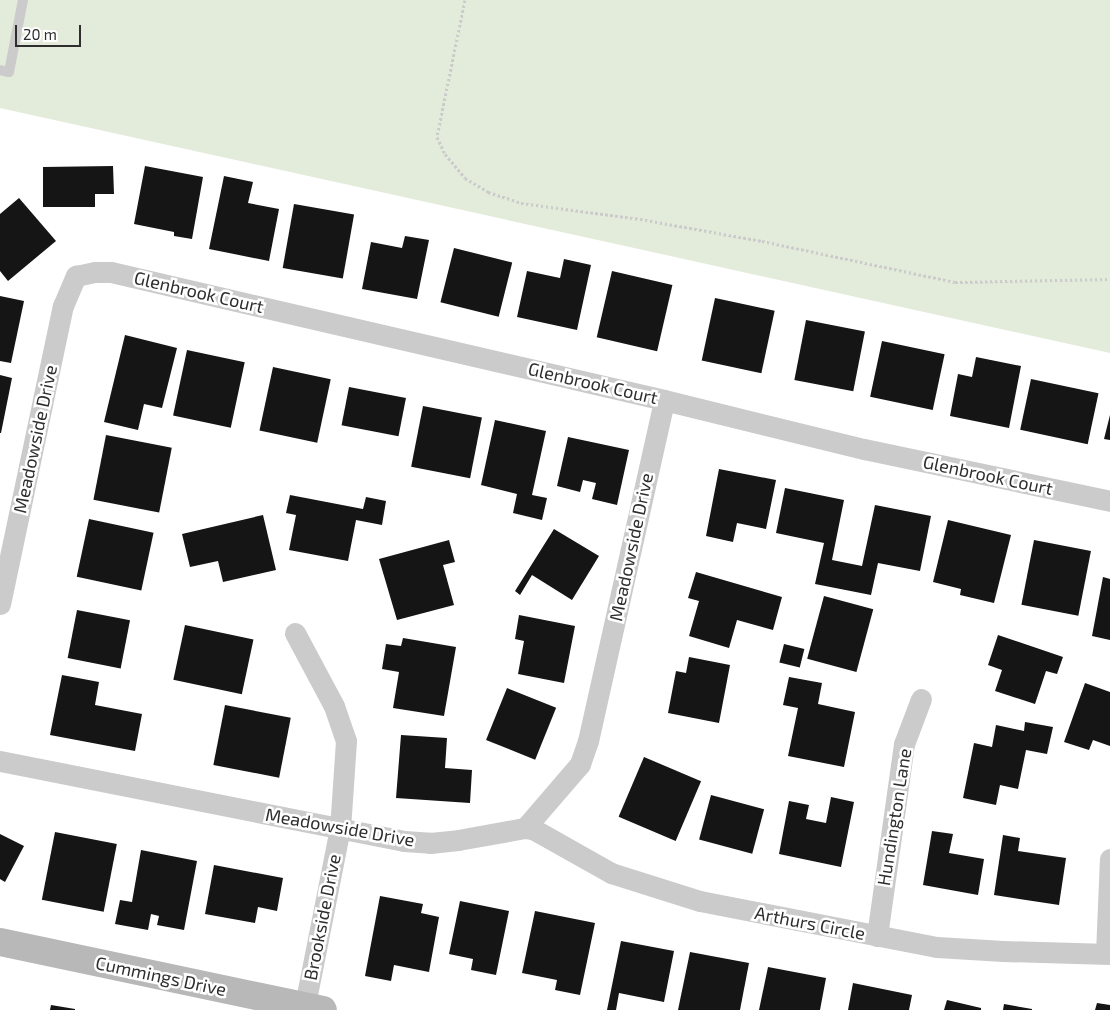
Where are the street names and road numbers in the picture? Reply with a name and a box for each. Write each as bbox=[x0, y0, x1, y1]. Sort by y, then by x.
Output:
street label: Glenbrook Court bbox=[132, 267, 266, 317]
street label: Glenbrook Court bbox=[526, 358, 660, 408]
street label: Meadowside Drive bbox=[9, 363, 61, 515]
street label: Glenbrook Court bbox=[921, 451, 1055, 499]
street label: Meadowside Drive bbox=[605, 471, 657, 623]
street label: Hundington Lane bbox=[872, 747, 916, 887]
street label: Meadowside Drive bbox=[264, 803, 416, 851]
street label: Brookside Drive bbox=[299, 852, 345, 982]
street label: Arthurs Circle bbox=[753, 902, 867, 944]
street label: Cummings Drive bbox=[94, 952, 228, 1000]

